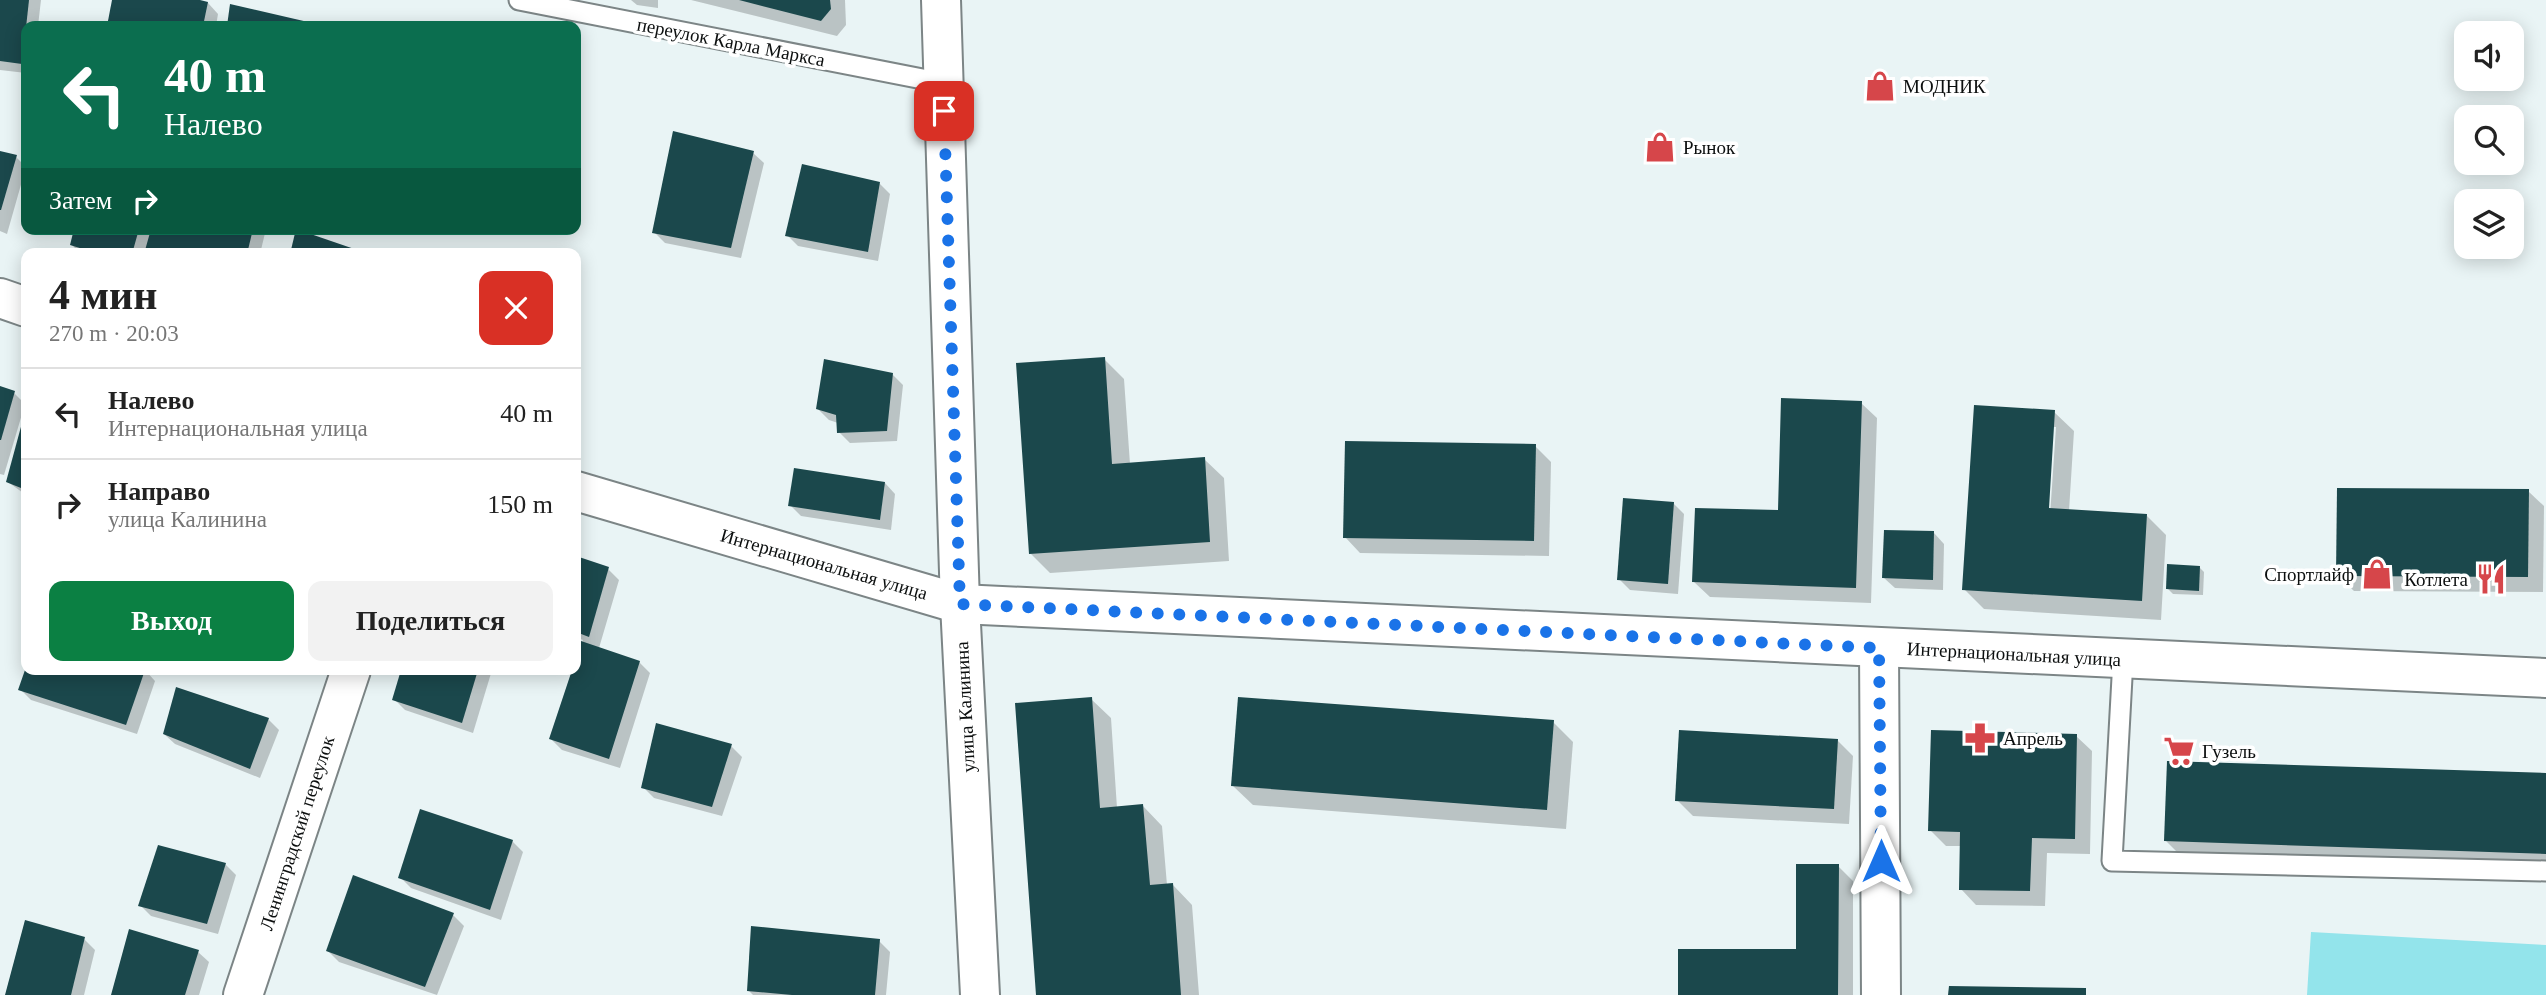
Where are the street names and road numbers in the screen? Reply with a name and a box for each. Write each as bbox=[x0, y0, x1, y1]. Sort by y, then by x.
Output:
street label: переулок Карла Маркса bbox=[635, 13, 827, 71]
street label: Интернациональная улица bbox=[718, 524, 931, 604]
street label: Интернациональная улица bbox=[1906, 638, 2122, 670]
street label: улица Калинина bbox=[951, 640, 979, 773]
street label: Ленинградский переулок bbox=[256, 733, 339, 933]

